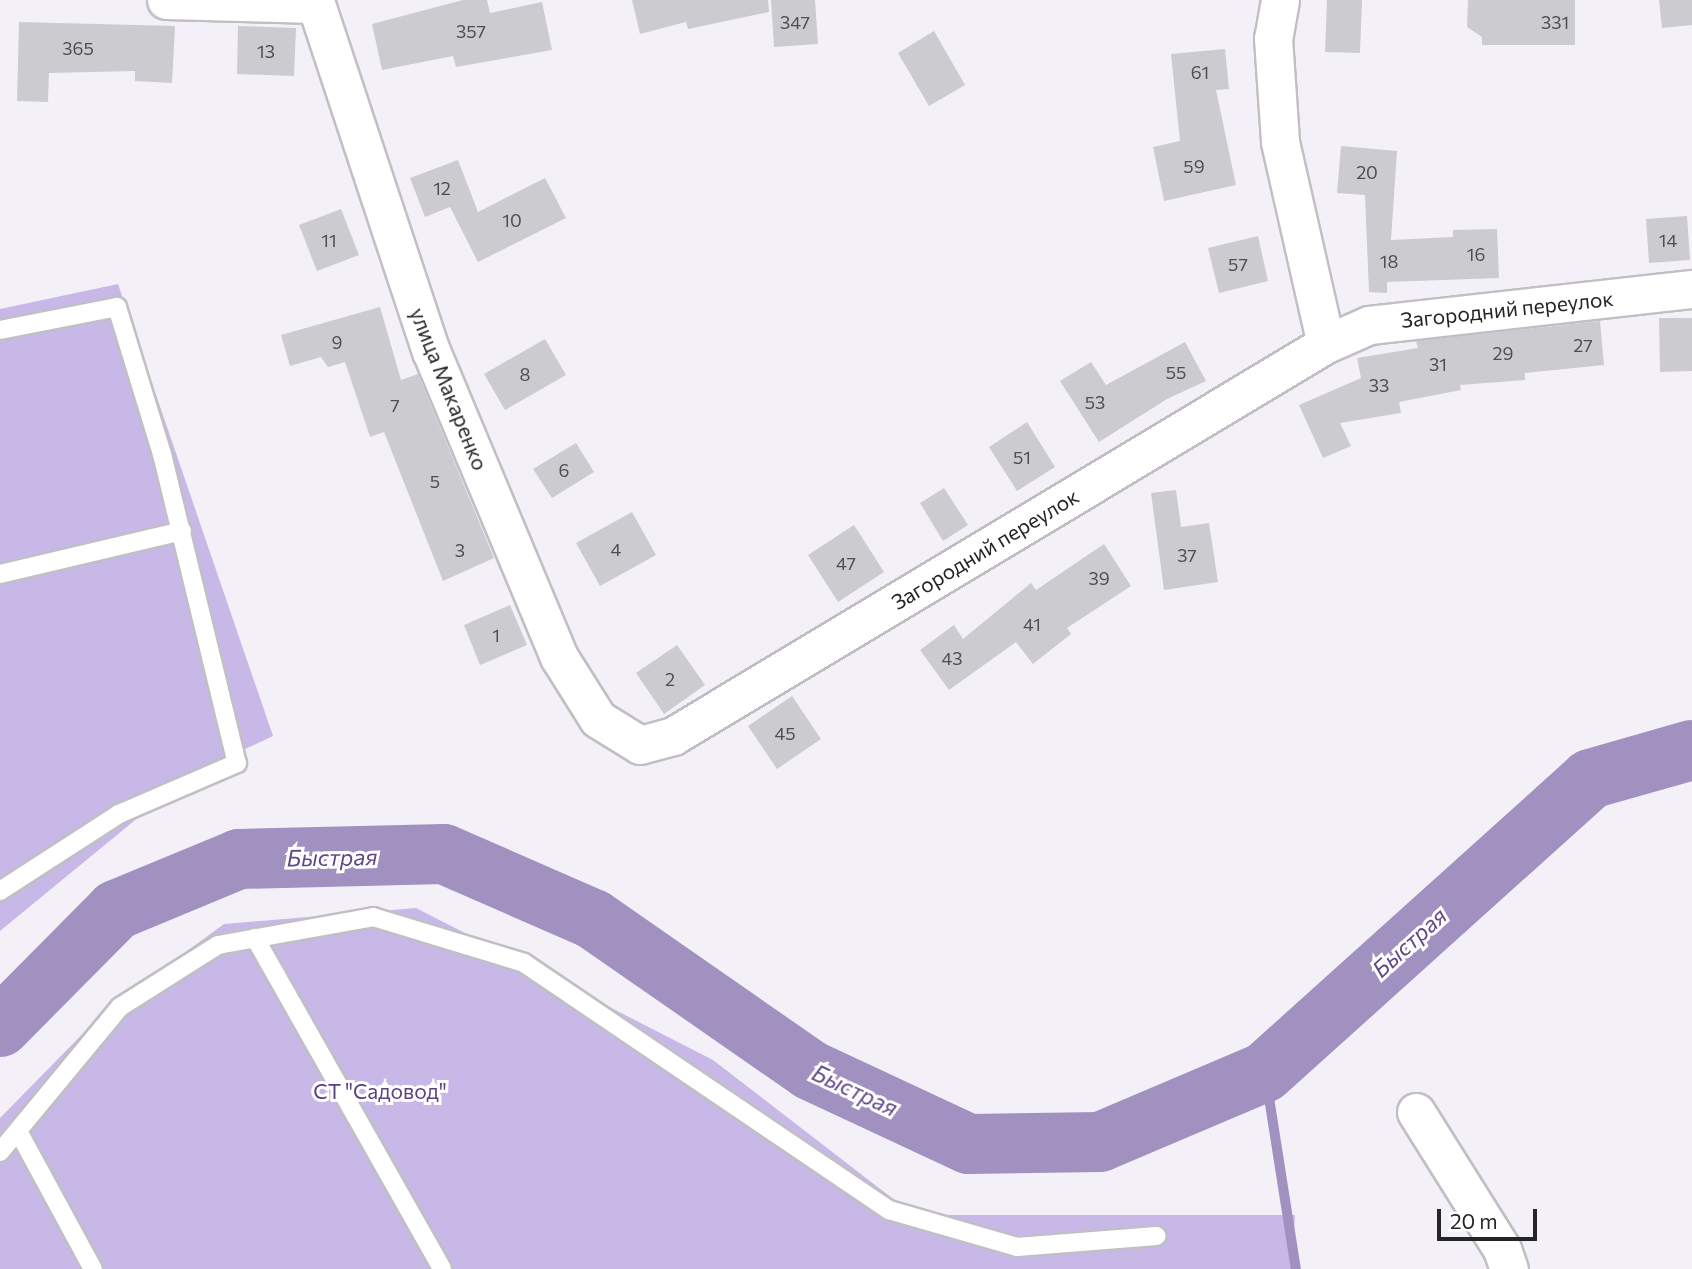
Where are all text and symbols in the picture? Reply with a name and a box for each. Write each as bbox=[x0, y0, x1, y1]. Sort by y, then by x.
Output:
house number: 347 bbox=[780, 11, 810, 33]
house number: 331 bbox=[1541, 11, 1569, 33]
house number: 357 bbox=[456, 20, 486, 42]
house number: 365 bbox=[62, 37, 94, 59]
house number: 13 bbox=[257, 40, 275, 62]
house number: 61 bbox=[1191, 61, 1209, 83]
house number: 59 bbox=[1183, 155, 1205, 177]
house number: 20 bbox=[1356, 161, 1378, 183]
house number: 12 bbox=[433, 177, 451, 199]
house number: 10 bbox=[502, 209, 522, 231]
house number: 11 bbox=[321, 229, 337, 251]
house number: 14 bbox=[1659, 229, 1677, 251]
house number: 16 bbox=[1467, 243, 1485, 265]
house number: 18 bbox=[1380, 250, 1398, 272]
house number: 57 bbox=[1228, 253, 1248, 275]
street label: Загородний переулок bbox=[1399, 285, 1615, 333]
street label: улица Макаренко bbox=[405, 304, 493, 474]
house number: 9 bbox=[332, 331, 342, 353]
house number: 27 bbox=[1573, 334, 1593, 356]
house number: 29 bbox=[1493, 342, 1513, 364]
house number: 31 bbox=[1429, 353, 1447, 375]
house number: 55 bbox=[1166, 361, 1186, 383]
house number: 8 bbox=[520, 363, 530, 385]
house number: 33 bbox=[1369, 374, 1389, 396]
house number: 53 bbox=[1085, 391, 1105, 413]
house number: 7 bbox=[390, 394, 400, 416]
house number: 51 bbox=[1013, 446, 1031, 468]
house number: 6 bbox=[559, 459, 569, 481]
house number: 5 bbox=[430, 470, 440, 492]
street label: Загородний переулок bbox=[887, 483, 1083, 615]
house number: 4 bbox=[611, 538, 621, 560]
house number: 3 bbox=[455, 539, 465, 561]
house number: 37 bbox=[1177, 544, 1197, 566]
house number: 47 bbox=[836, 552, 856, 574]
house number: 39 bbox=[1088, 567, 1110, 589]
house number: 41 bbox=[1023, 613, 1041, 635]
house number: 1 bbox=[492, 624, 500, 646]
house number: 43 bbox=[941, 647, 963, 669]
house number: 2 bbox=[665, 668, 675, 690]
house number: 45 bbox=[774, 722, 796, 744]
water label: Быстрая bbox=[286, 842, 378, 872]
water label: Быстрая bbox=[1366, 901, 1452, 983]
water label: Быстрая bbox=[808, 1058, 902, 1122]
park label: СТ "Садовод" bbox=[313, 1078, 447, 1104]
scale bar bbox=[1440, 1196, 1540, 1240]
text: 20 m bbox=[1450, 1208, 1498, 1233]

